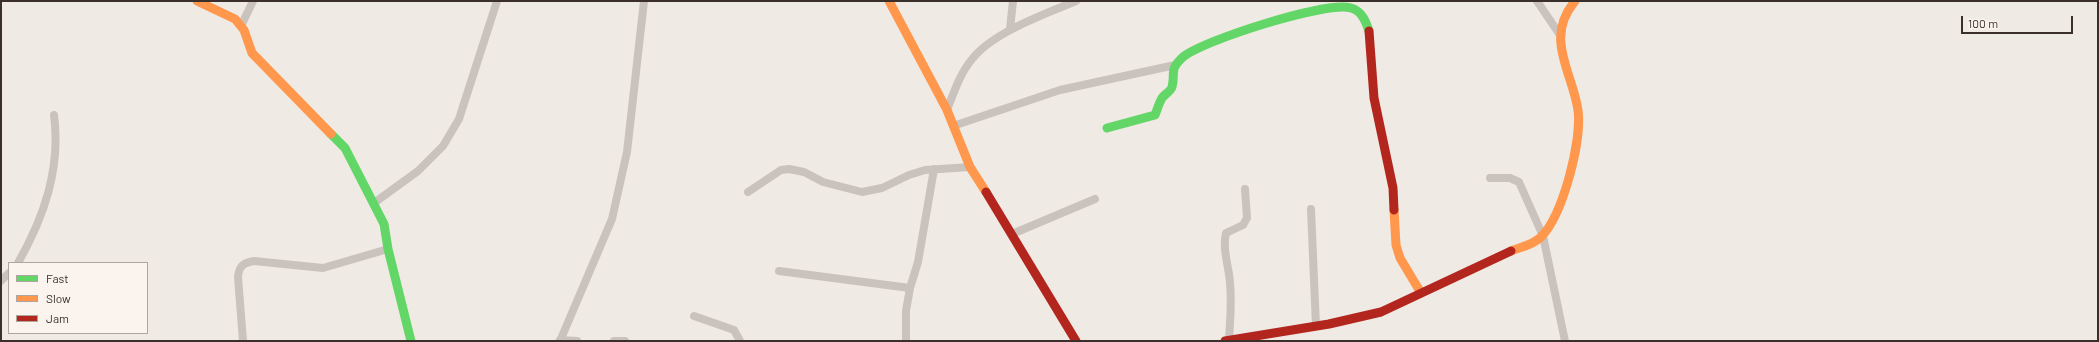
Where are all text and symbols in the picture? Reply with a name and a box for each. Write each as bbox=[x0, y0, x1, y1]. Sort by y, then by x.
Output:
scale bar bbox=[1963, 8, 2075, 34]
text: 100 m bbox=[1968, 16, 1998, 30]
legend bbox=[8, 262, 148, 334]
text: Fast bbox=[46, 271, 69, 285]
text: Slow bbox=[46, 291, 71, 305]
text: Jam bbox=[46, 311, 69, 325]

